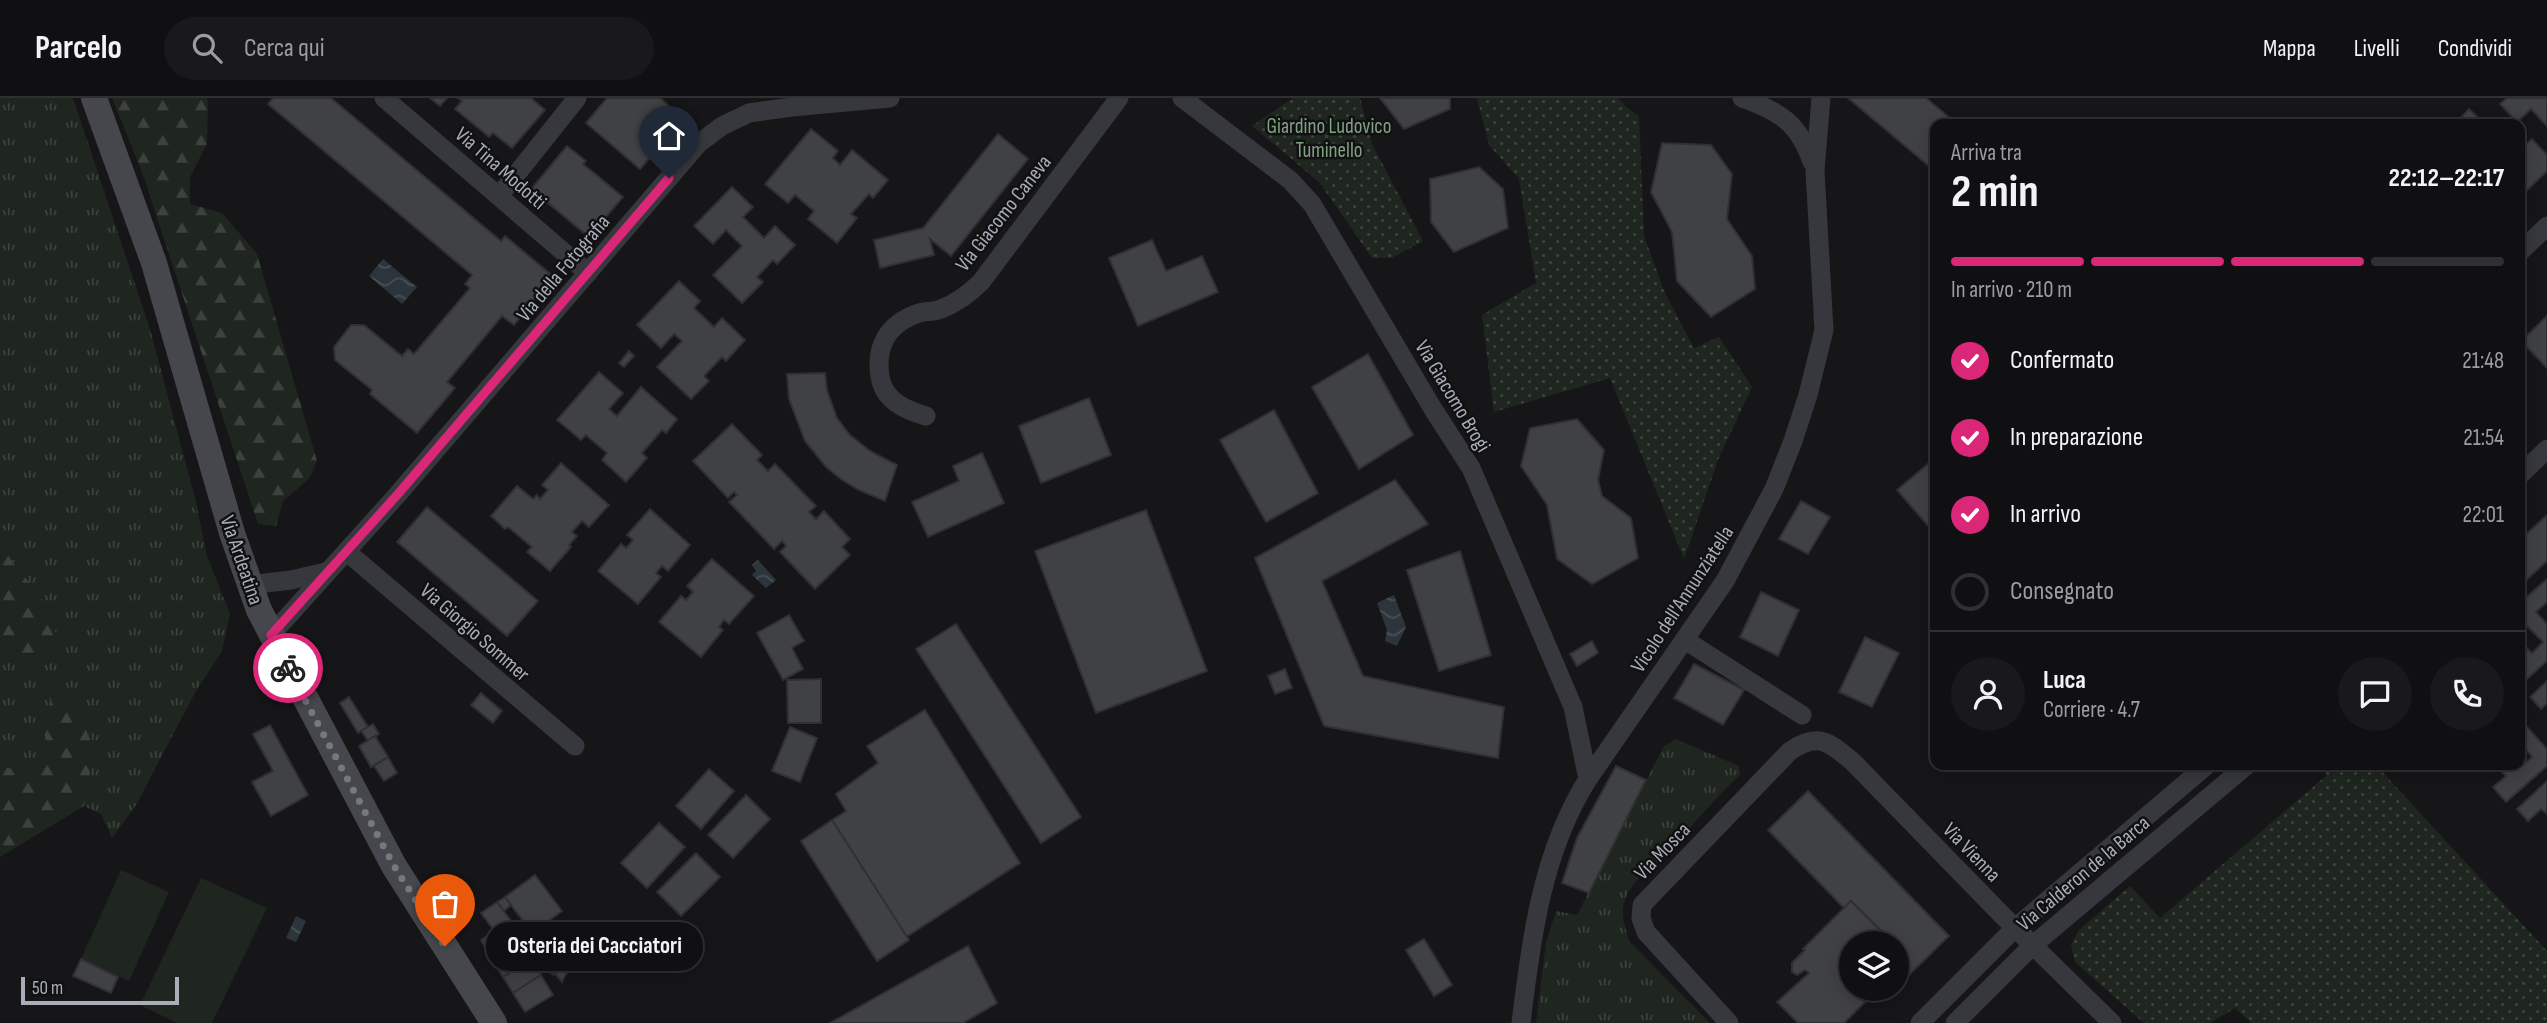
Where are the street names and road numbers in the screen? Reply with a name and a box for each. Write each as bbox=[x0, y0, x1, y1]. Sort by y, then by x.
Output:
street label: Via Tina Modotti bbox=[450, 122, 552, 215]
street label: Via Giacomo Caneva bbox=[950, 150, 1057, 277]
street label: Via della Fotografia bbox=[511, 210, 615, 327]
street label: Via Giacomo Brogi bbox=[1409, 336, 1496, 457]
street label: Via Ardeatina bbox=[215, 512, 268, 608]
street label: Vicolo dell'Annunziatella bbox=[1626, 521, 1739, 677]
street label: Via Giorgio Sommer bbox=[415, 578, 535, 687]
street label: Via Calderon de la Barca bbox=[2012, 811, 2155, 936]
street label: Via Mosca bbox=[1629, 818, 1696, 885]
street label: Via Vienna bbox=[1937, 818, 2006, 887]

